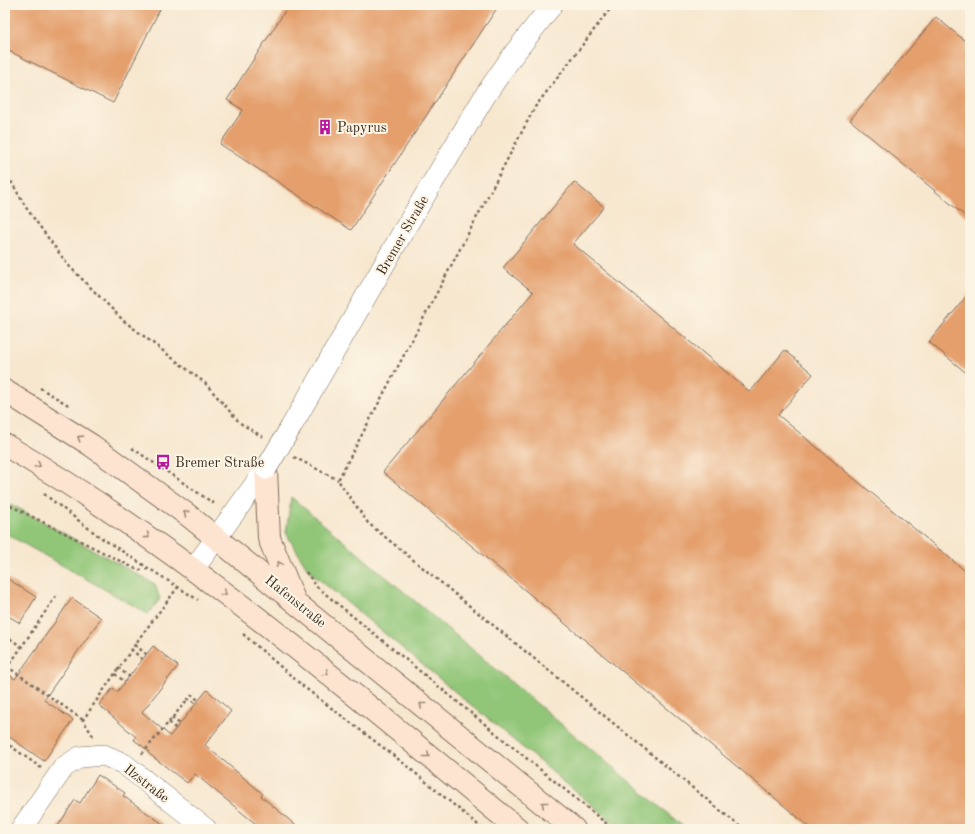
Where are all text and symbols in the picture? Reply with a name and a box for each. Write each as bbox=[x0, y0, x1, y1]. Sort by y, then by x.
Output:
building icon: Papyrus bbox=[316, 118, 334, 136]
place label: Papyrus bbox=[337, 121, 387, 135]
street label: Bremer Straße bbox=[375, 193, 431, 278]
one-way arrow bbox=[77, 435, 84, 442]
bus stop icon: Bremer Straße bbox=[154, 453, 172, 471]
place label: Bremer Straße bbox=[175, 456, 264, 470]
one-way arrow bbox=[34, 460, 41, 468]
one-way arrow bbox=[183, 510, 190, 518]
one-way arrow bbox=[143, 532, 150, 539]
one-way arrow bbox=[276, 561, 284, 568]
street label: Hafenstraße bbox=[262, 573, 329, 631]
one-way arrow bbox=[219, 588, 226, 595]
one-way arrow bbox=[322, 668, 329, 675]
one-way arrow bbox=[420, 702, 427, 709]
one-way arrow bbox=[423, 750, 430, 757]
street label: Ilzstraße bbox=[121, 762, 172, 806]
one-way arrow bbox=[542, 802, 549, 809]

